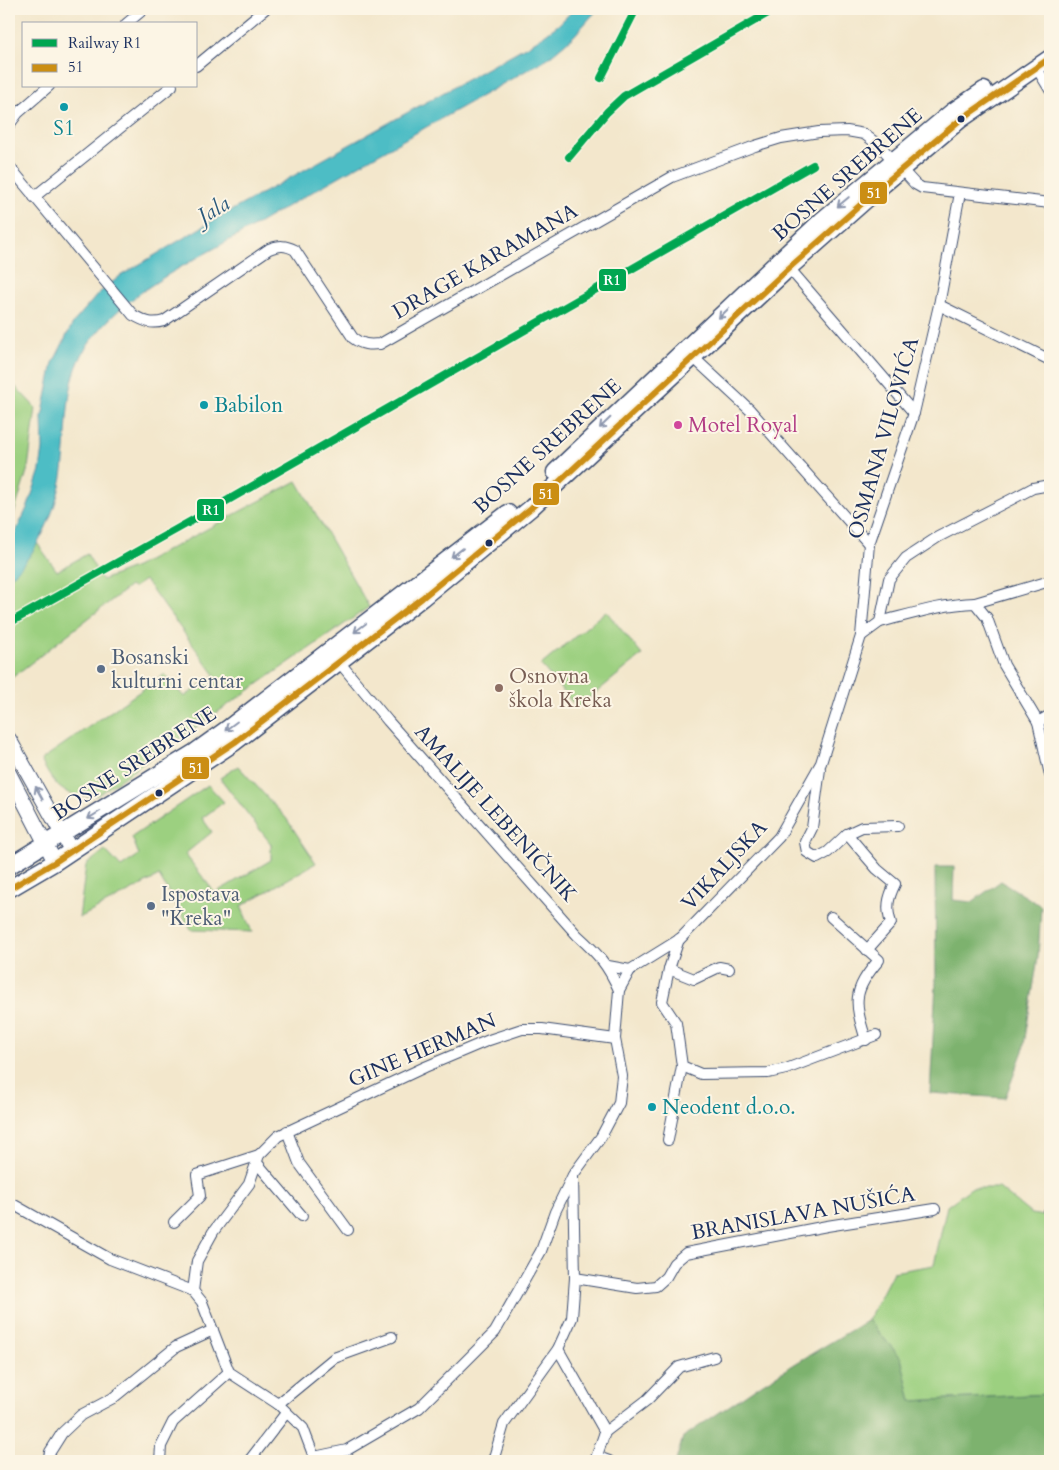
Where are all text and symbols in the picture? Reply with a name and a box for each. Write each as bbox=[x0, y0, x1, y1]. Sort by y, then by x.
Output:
legend bbox=[22, 22, 198, 88]
text: Railway R1 bbox=[68, 33, 141, 53]
text: 51 bbox=[68, 57, 83, 77]
marker: S1 bbox=[58, 101, 70, 113]
street label: BOSNE SREBRENE bbox=[766, 101, 929, 248]
place label: S1 bbox=[53, 114, 75, 143]
unlabelled marker bbox=[956, 114, 966, 124]
line badge: 51 bbox=[859, 181, 888, 205]
text: 51 bbox=[867, 184, 881, 203]
water label: Jala bbox=[187, 188, 236, 234]
street label: DRAGE KARAMANA bbox=[387, 196, 583, 326]
one-way arrow bbox=[837, 196, 850, 208]
line badge: R1 bbox=[598, 268, 627, 292]
text: R1 bbox=[603, 271, 621, 290]
one-way arrow bbox=[719, 306, 731, 318]
street label: OSMANA VILOVIĆA bbox=[840, 333, 926, 543]
street label: BOSNE SREBRENE bbox=[467, 372, 628, 521]
place label: Babilon bbox=[214, 391, 283, 420]
marker: Babilon bbox=[198, 399, 210, 411]
place label: Motel Royal bbox=[688, 411, 798, 440]
one-way arrow bbox=[599, 417, 611, 429]
marker: Motel Royal bbox=[672, 419, 684, 431]
line badge: 51 bbox=[532, 482, 560, 506]
text: 51 bbox=[539, 485, 553, 504]
line badge: R1 bbox=[196, 498, 225, 522]
text: R1 bbox=[202, 501, 220, 520]
unlabelled marker bbox=[484, 538, 494, 548]
one-way arrow bbox=[451, 548, 464, 559]
one-way arrow bbox=[353, 623, 367, 633]
place label: Bosanski kulturni centar bbox=[111, 643, 243, 696]
place label: Osnovna škola Kreka bbox=[509, 662, 612, 715]
marker: Bosanski kulturni centar bbox=[95, 663, 107, 675]
marker: Osnovna škola Kreka bbox=[493, 682, 505, 694]
street label: BOSNE SREBRENE bbox=[47, 699, 222, 827]
street label: AMALIJE LEBENIČNIK bbox=[408, 718, 584, 909]
one-way arrow bbox=[225, 721, 238, 732]
line badge: 51 bbox=[181, 756, 210, 780]
text: 51 bbox=[189, 759, 203, 778]
one-way arrow bbox=[34, 785, 44, 800]
unlabelled marker bbox=[154, 788, 164, 798]
one-way arrow bbox=[88, 810, 102, 820]
street label: VIKALJSKA bbox=[675, 814, 774, 917]
place label: Ispostava "Kreka" bbox=[161, 880, 240, 933]
marker: Ispostava "Kreka" bbox=[145, 900, 157, 912]
street label: GINE HERMAN bbox=[344, 1006, 501, 1095]
place label: Neodent d.o.o. bbox=[662, 1093, 796, 1122]
marker: Neodent d.o.o. bbox=[646, 1101, 658, 1113]
street label: BRANISLAVA NUŠIĆA bbox=[689, 1179, 917, 1247]

